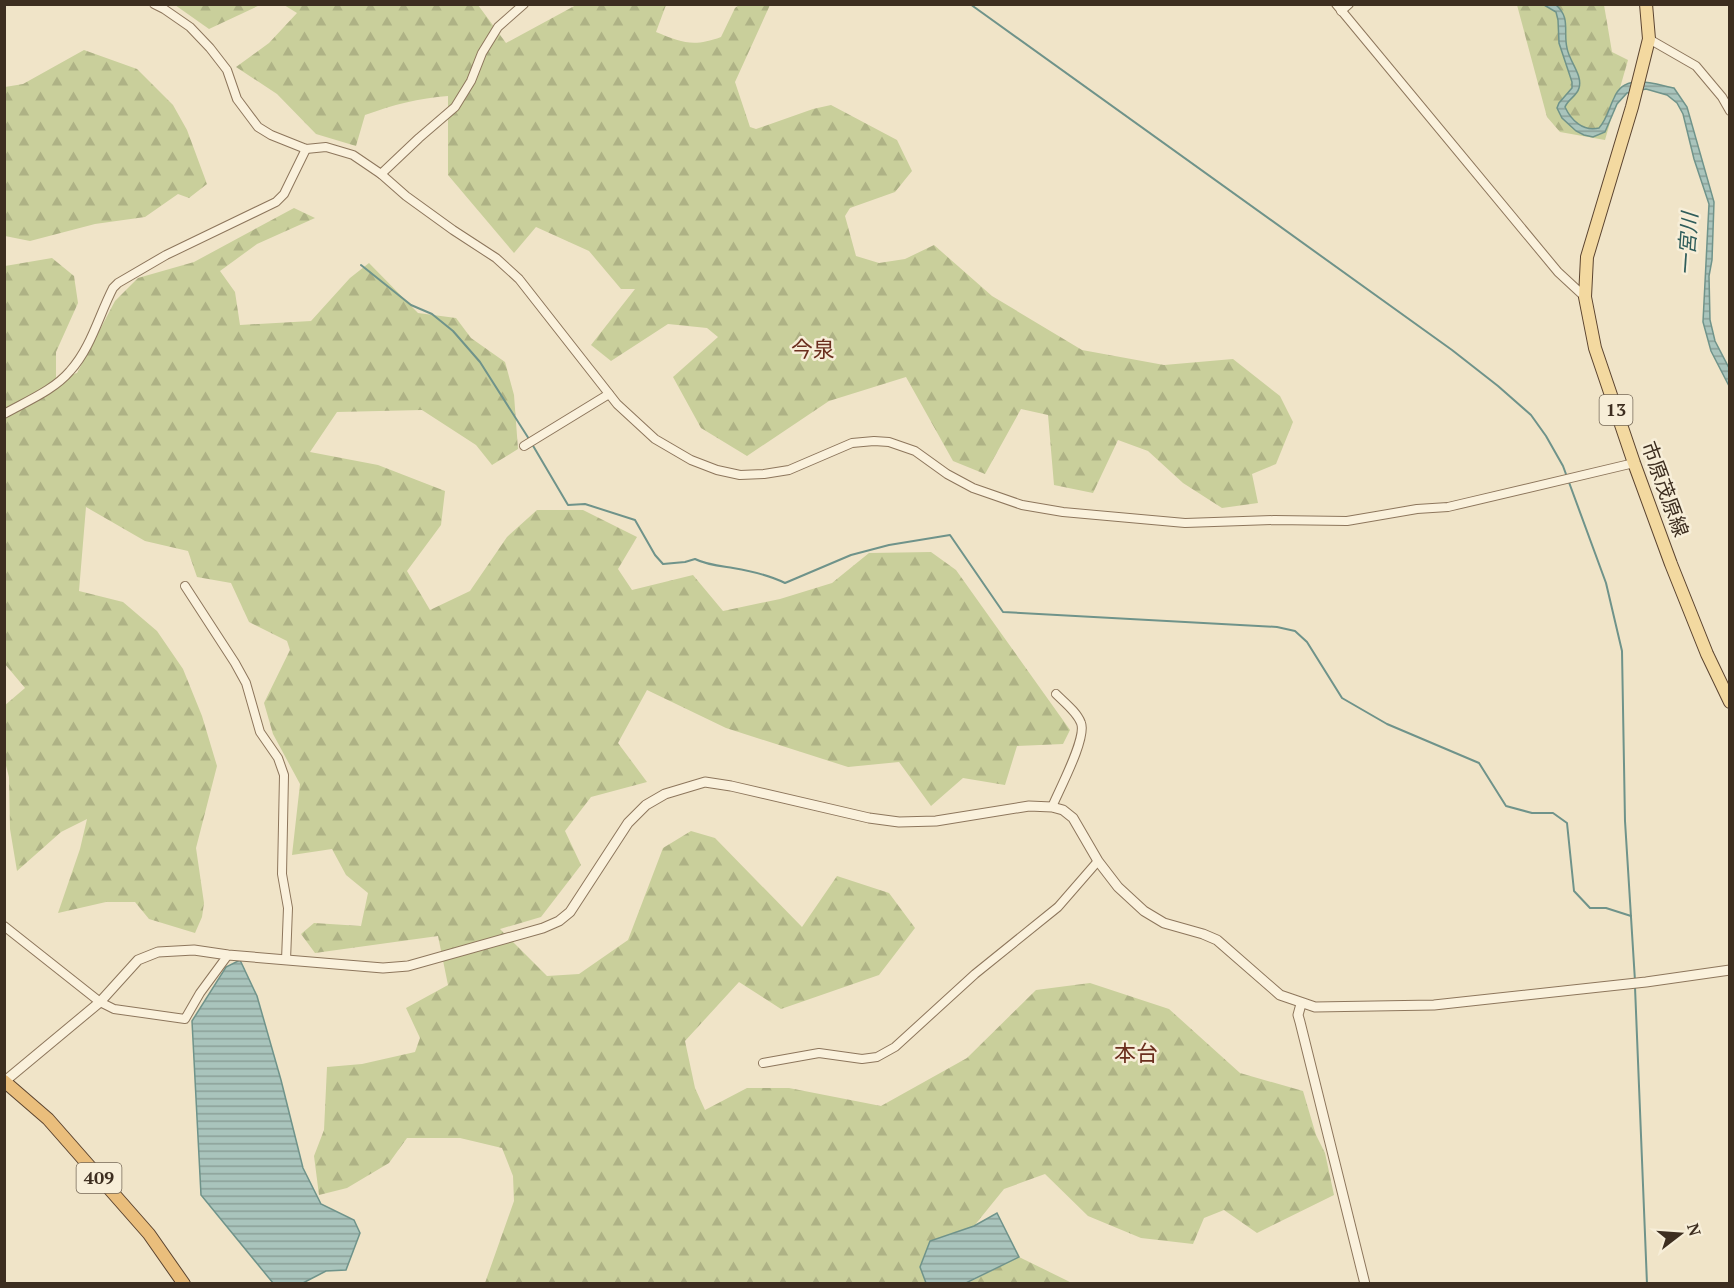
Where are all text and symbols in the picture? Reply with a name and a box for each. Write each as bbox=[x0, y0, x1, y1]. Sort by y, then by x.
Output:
water label: 一宮川 bbox=[1671, 210, 1703, 276]
district label: 今泉 bbox=[791, 334, 835, 363]
road number: 13 bbox=[1600, 395, 1632, 425]
street label: 市原茂原線 bbox=[1636, 437, 1695, 540]
district label: 本台 bbox=[1114, 1038, 1158, 1067]
road number: 409 bbox=[76, 1163, 122, 1193]
north arrow bbox=[1650, 1204, 1710, 1264]
text: N bbox=[1682, 1221, 1707, 1239]

